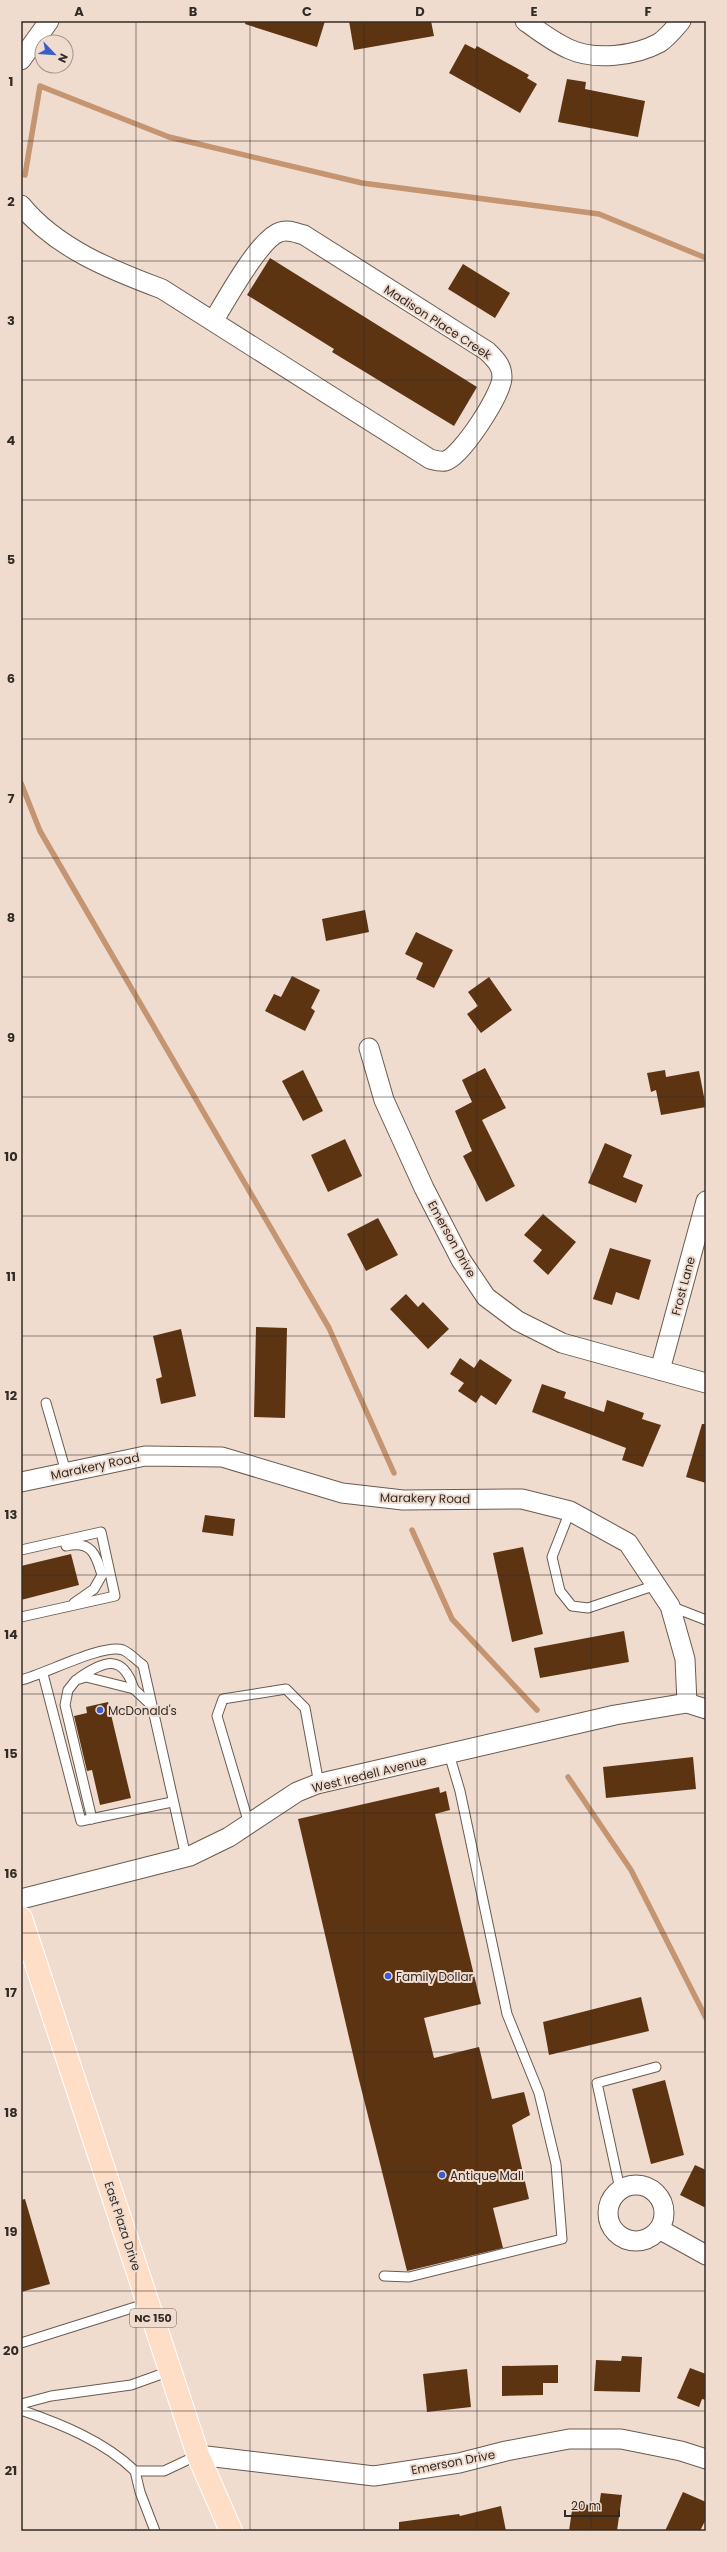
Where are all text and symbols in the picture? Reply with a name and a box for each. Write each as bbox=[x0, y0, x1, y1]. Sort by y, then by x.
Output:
text: A bbox=[74, 2, 84, 21]
text: B bbox=[189, 2, 198, 21]
text: C bbox=[302, 2, 312, 21]
text: D bbox=[415, 2, 425, 21]
text: E bbox=[530, 2, 538, 21]
text: F bbox=[644, 2, 652, 21]
north arrow bbox=[34, 34, 74, 74]
text: N bbox=[54, 51, 72, 65]
text: 1 bbox=[9, 72, 13, 91]
text: 2 bbox=[7, 192, 15, 211]
street label: Madison Place Creek bbox=[381, 281, 496, 364]
text: 3 bbox=[7, 311, 15, 330]
text: 4 bbox=[7, 431, 16, 450]
text: 5 bbox=[7, 550, 15, 569]
text: 6 bbox=[7, 669, 15, 688]
text: 7 bbox=[8, 789, 15, 808]
text: 8 bbox=[7, 908, 15, 927]
text: 9 bbox=[7, 1028, 15, 1047]
text: 10 bbox=[4, 1147, 18, 1166]
street label: Emerson Drive bbox=[424, 1198, 480, 1280]
street label: Frost Lane bbox=[667, 1255, 699, 1317]
text: 11 bbox=[6, 1267, 16, 1286]
text: 12 bbox=[5, 1386, 18, 1405]
street label: Marakery Road bbox=[49, 1448, 141, 1484]
street label: Marakery Road bbox=[380, 1489, 470, 1507]
text: 13 bbox=[5, 1505, 18, 1524]
text: 14 bbox=[4, 1625, 18, 1644]
place label: McDonald's bbox=[108, 1702, 177, 1719]
marker: McDonald's bbox=[95, 1705, 105, 1715]
text: 15 bbox=[4, 1744, 18, 1763]
street label: West Iredell Avenue bbox=[310, 1752, 428, 1796]
text: 16 bbox=[4, 1864, 18, 1883]
place label: Family Dollar bbox=[396, 1968, 474, 1985]
marker: Family Dollar bbox=[383, 1971, 393, 1981]
text: 17 bbox=[5, 1983, 17, 2002]
text: 18 bbox=[4, 2103, 18, 2122]
place label: Antique Mall bbox=[450, 2167, 524, 2184]
marker: Antique Mall bbox=[437, 2170, 447, 2180]
street label: East Plaza Drive bbox=[101, 2179, 145, 2273]
text: 19 bbox=[5, 2222, 17, 2241]
road number: NC 150 bbox=[130, 2309, 176, 2327]
text: 20 bbox=[3, 2341, 19, 2360]
street label: Emerson Drive bbox=[409, 2446, 497, 2478]
text: 21 bbox=[5, 2461, 17, 2480]
scale bar bbox=[565, 2492, 619, 2518]
text: 20 m bbox=[571, 2497, 601, 2514]

